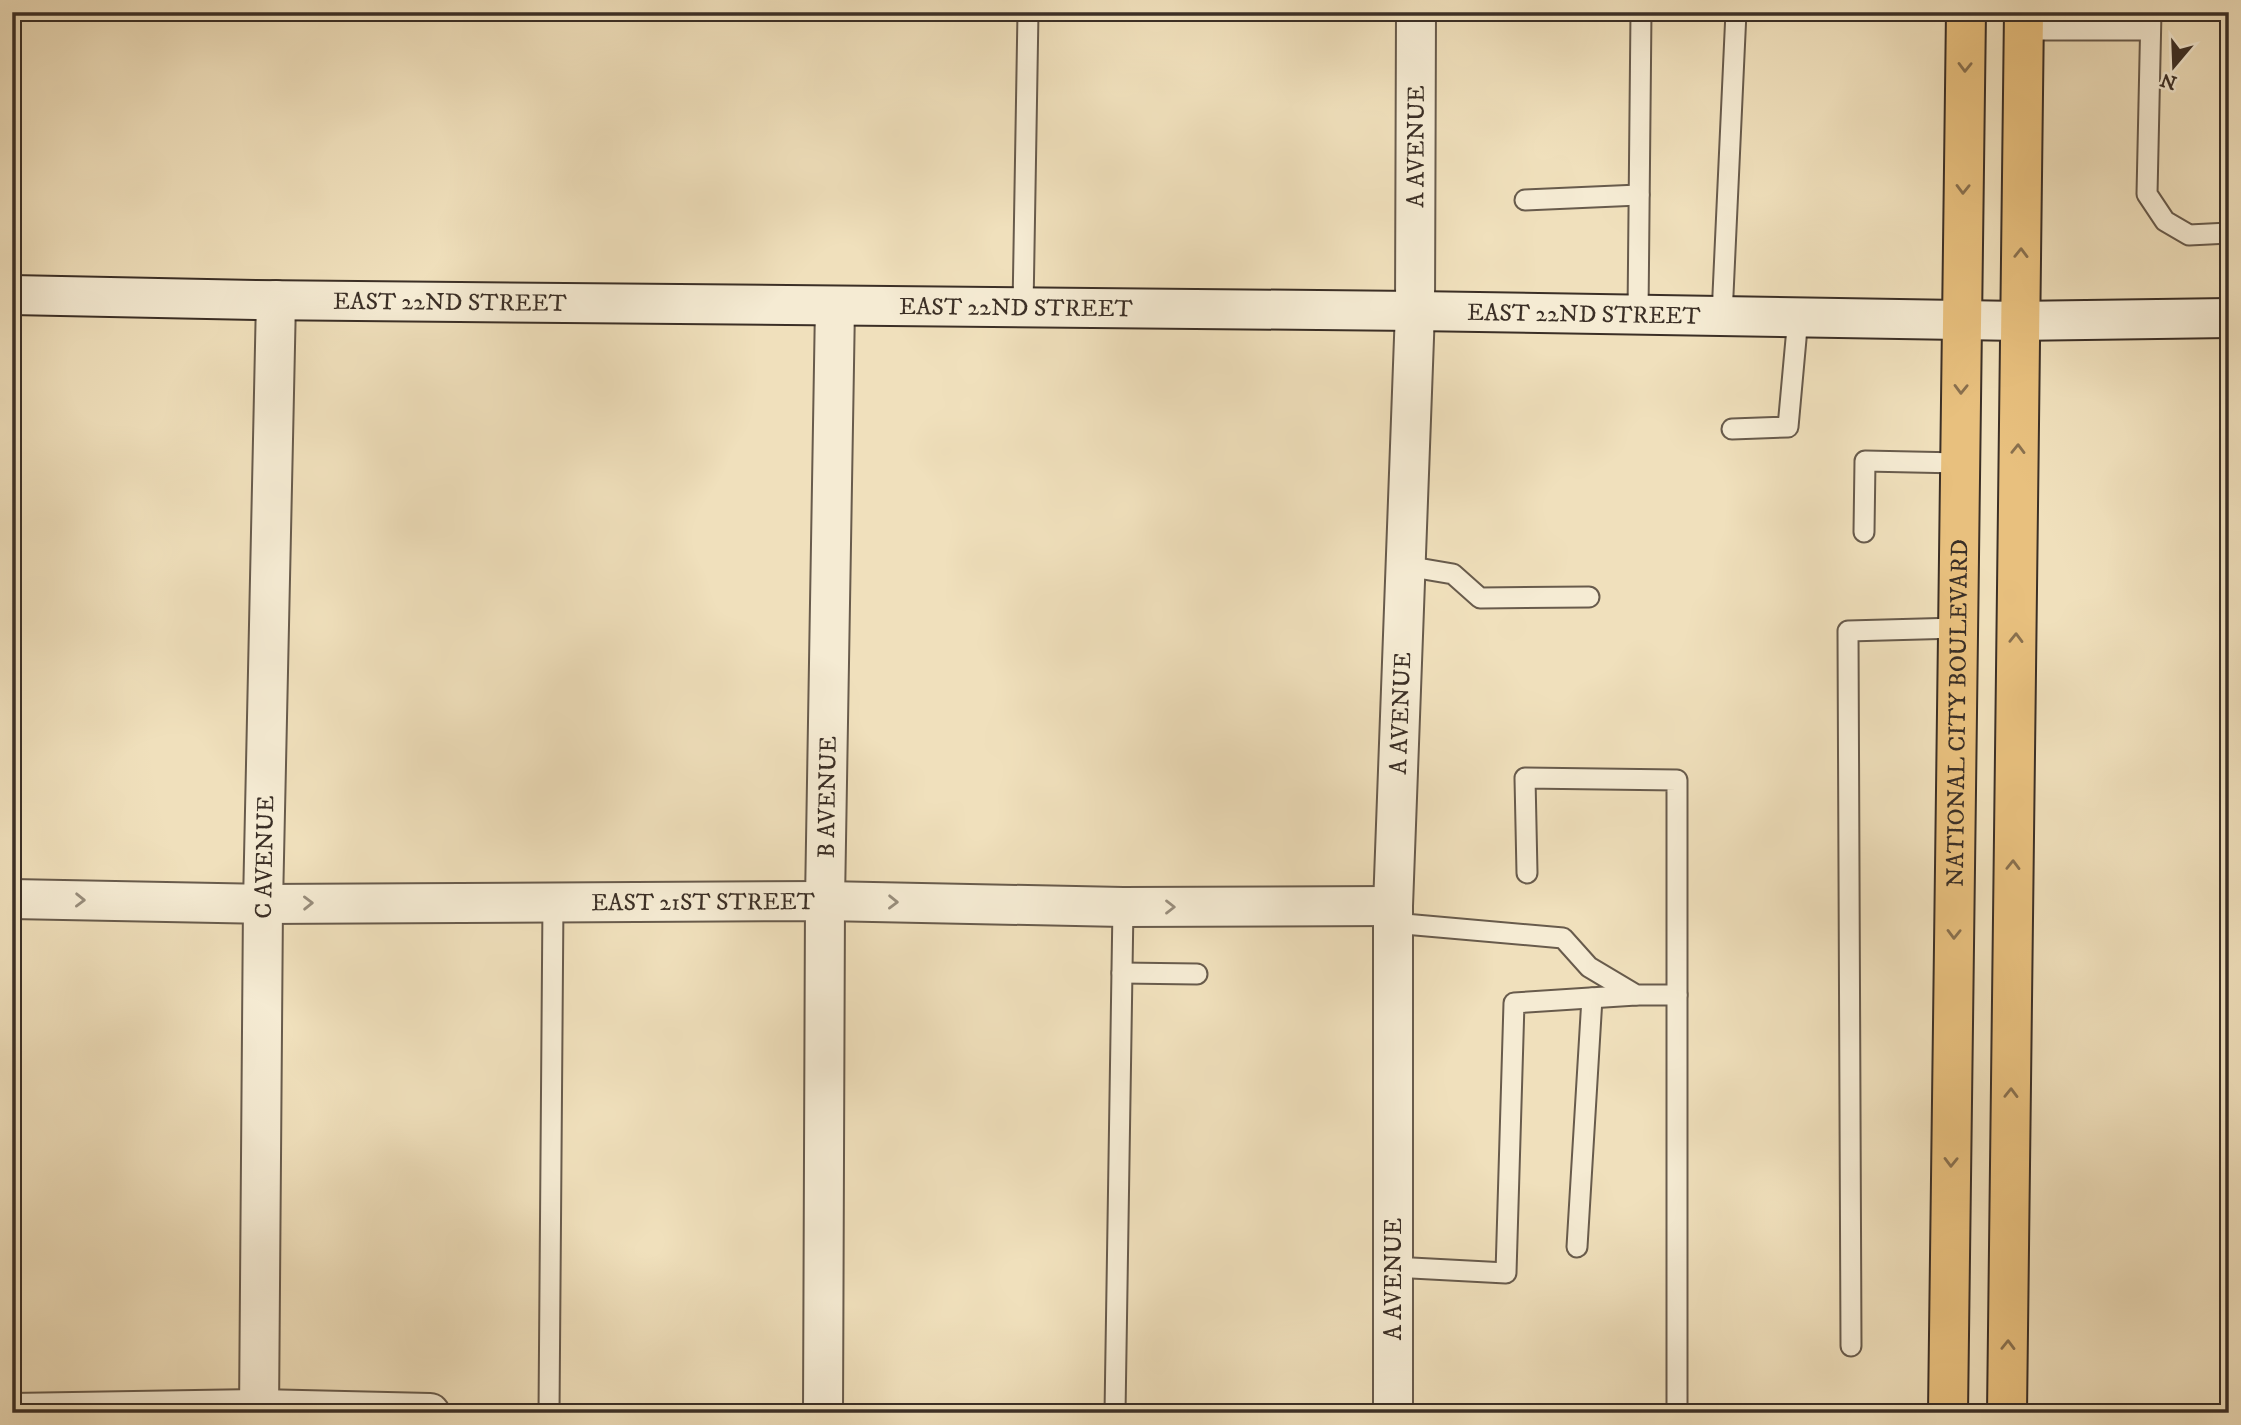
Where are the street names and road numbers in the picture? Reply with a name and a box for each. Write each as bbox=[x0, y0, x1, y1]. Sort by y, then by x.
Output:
street label: A AVENUE bbox=[1401, 85, 1432, 208]
street label: EAST 22ND STREET bbox=[333, 287, 567, 319]
street label: EAST 22ND STREET bbox=[899, 292, 1133, 324]
street label: EAST 22ND STREET bbox=[1467, 298, 1701, 332]
street label: NATIONAL CITY BOULEVARD bbox=[1941, 539, 1975, 887]
street label: A AVENUE bbox=[1384, 651, 1418, 775]
street label: B AVENUE bbox=[812, 736, 844, 858]
street label: C AVENUE bbox=[249, 795, 281, 919]
street label: EAST 21ST STREET bbox=[591, 887, 815, 918]
street label: A AVENUE bbox=[1379, 1218, 1409, 1340]

